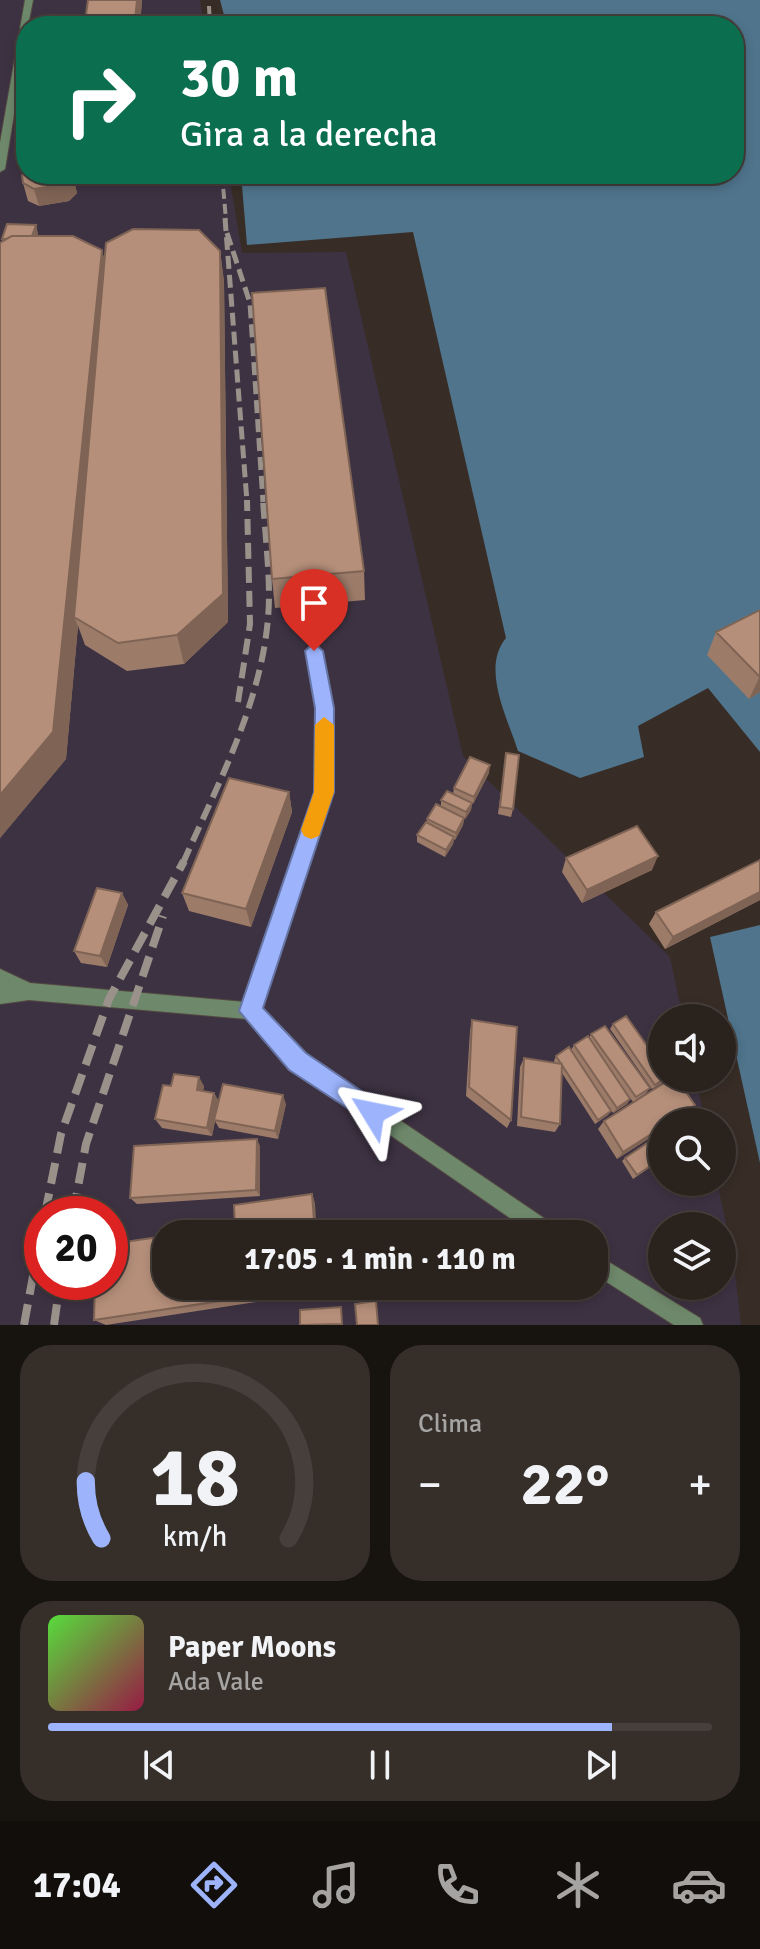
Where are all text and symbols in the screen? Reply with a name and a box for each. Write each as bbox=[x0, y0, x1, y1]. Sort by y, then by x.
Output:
text: 30 m bbox=[180, 43, 298, 112]
icon: right bbox=[48, 48, 152, 152]
text: Gira a la derecha bbox=[180, 112, 438, 157]
pin bbox=[280, 569, 348, 651]
icon: arrive bbox=[292, 581, 336, 625]
map controls bbox=[648, 1004, 736, 1300]
button: sound bbox=[648, 1004, 736, 1092]
position arrow bbox=[331, 1071, 415, 1155]
button: search bbox=[648, 1108, 736, 1196]
speed limit sign: 20 bbox=[24, 1196, 128, 1300]
button: layers bbox=[648, 1212, 736, 1300]
text: 17:05 · 1 min · 110 m bbox=[244, 1241, 516, 1278]
text: Clima bbox=[418, 1408, 482, 1440]
text: 18 bbox=[150, 1427, 240, 1529]
text: 22° bbox=[521, 1448, 609, 1522]
text: − bbox=[418, 1458, 442, 1512]
text: + bbox=[688, 1458, 712, 1512]
text: km/h bbox=[163, 1519, 227, 1554]
text: Paper Moons bbox=[168, 1629, 336, 1666]
text: Ada Vale bbox=[168, 1666, 264, 1698]
icon: previous bbox=[137, 1743, 181, 1787]
icon: pause bbox=[358, 1743, 402, 1787]
icon: next bbox=[579, 1743, 623, 1787]
icon: directions bbox=[186, 1857, 242, 1913]
icon: music bbox=[308, 1857, 364, 1913]
icon: phone bbox=[429, 1857, 485, 1913]
icon: climate bbox=[550, 1857, 606, 1913]
icon: car bbox=[671, 1857, 727, 1913]
text: 17:04 bbox=[33, 1863, 121, 1908]

